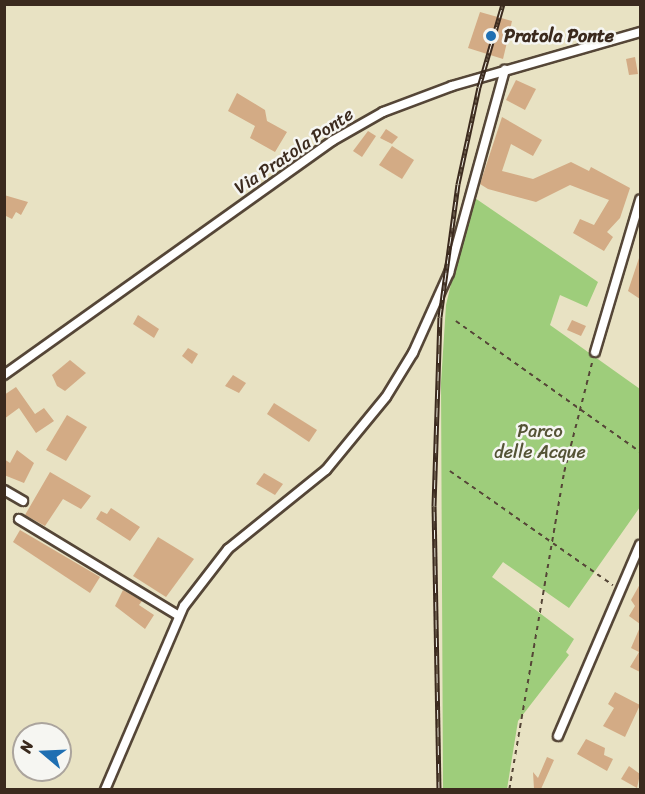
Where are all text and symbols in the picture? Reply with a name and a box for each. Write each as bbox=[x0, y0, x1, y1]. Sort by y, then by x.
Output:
place label: Pratola Ponte bbox=[504, 25, 614, 47]
marker: Pratola Ponte bbox=[482, 27, 500, 45]
street label: Via Pratola Ponte bbox=[230, 103, 358, 199]
park label: Parco delle Acque bbox=[494, 421, 586, 464]
north arrow bbox=[12, 722, 72, 782]
text: N bbox=[11, 737, 42, 757]

